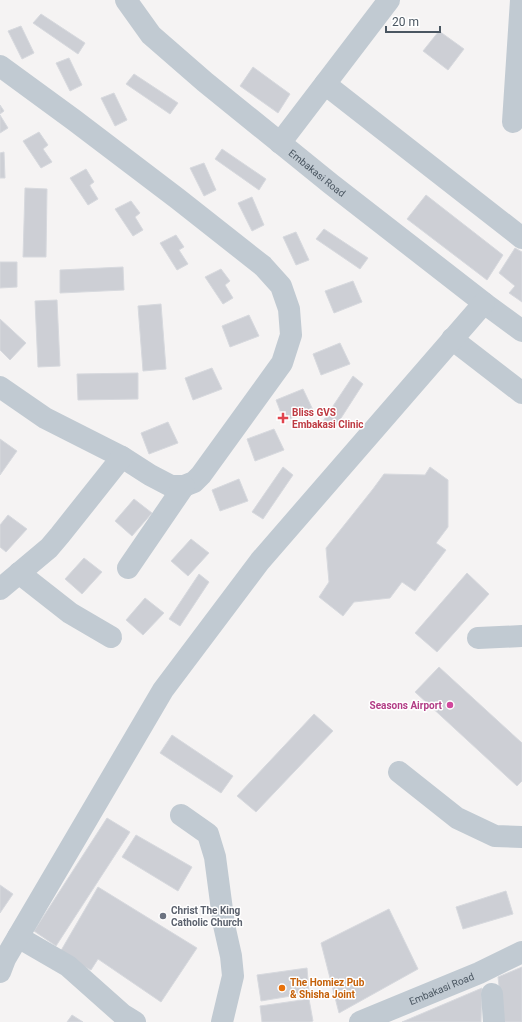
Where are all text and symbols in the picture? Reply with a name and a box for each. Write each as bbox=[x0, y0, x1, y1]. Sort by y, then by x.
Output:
scale bar bbox=[386, 8, 440, 34]
text: 20 m bbox=[392, 15, 419, 29]
street label: Embakasi Road bbox=[287, 147, 347, 199]
place label: Bliss GVS Embakasi Clinic bbox=[292, 407, 364, 430]
marker: Bliss GVS Embakasi Clinic bbox=[277, 412, 289, 424]
place label: Seasons Airport bbox=[369, 700, 443, 711]
marker: Seasons Airport bbox=[445, 700, 455, 710]
place label: Christ The King Catholic Church bbox=[171, 905, 243, 928]
marker: Christ The King Catholic Church bbox=[158, 911, 168, 921]
street label: Embakasi Road bbox=[408, 971, 476, 1007]
place label: The Homiez Pub & Shisha Joint bbox=[290, 977, 365, 1000]
marker: The Homiez Pub & Shisha Joint bbox=[277, 983, 287, 993]

